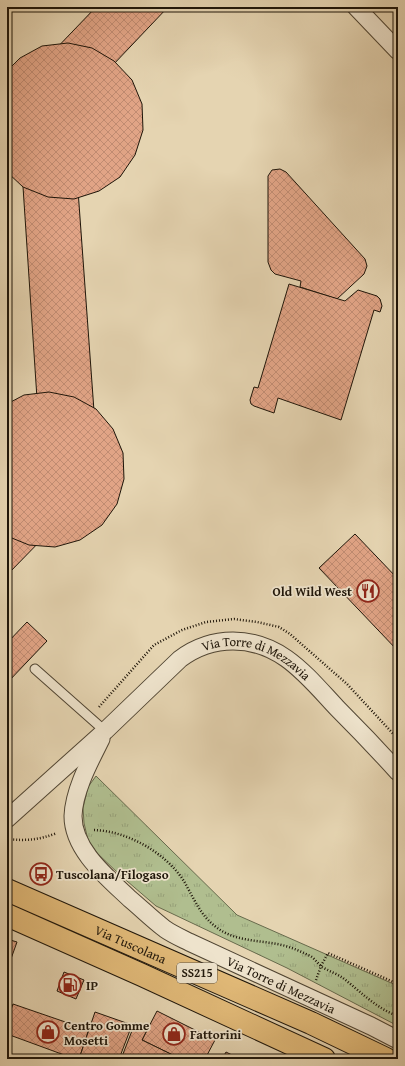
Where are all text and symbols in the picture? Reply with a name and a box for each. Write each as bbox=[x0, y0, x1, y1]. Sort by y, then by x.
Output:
restaurant icon: Old Wild West bbox=[355, 578, 381, 604]
place label: Old Wild West bbox=[273, 582, 352, 601]
street label: Via Torre di Mezzavia bbox=[199, 632, 315, 685]
bus stop icon: Tuscolana/Filogaso bbox=[28, 861, 54, 887]
place label: Tuscolana/Filogaso bbox=[56, 865, 169, 884]
street label: Via Tuscolana bbox=[92, 921, 170, 969]
street label: Via Torre di Mezzavia bbox=[223, 952, 339, 1019]
road number: SS215 bbox=[177, 963, 217, 983]
fuel station icon: IP bbox=[57, 972, 83, 998]
place label: IP bbox=[86, 976, 98, 995]
place label: Centro Gomme Mosetti bbox=[64, 1016, 149, 1050]
shop icon: Centro Gomme Mosetti bbox=[35, 1019, 61, 1045]
shop icon: Fattorini bbox=[161, 1021, 187, 1047]
place label: Fattorini bbox=[190, 1025, 241, 1044]

